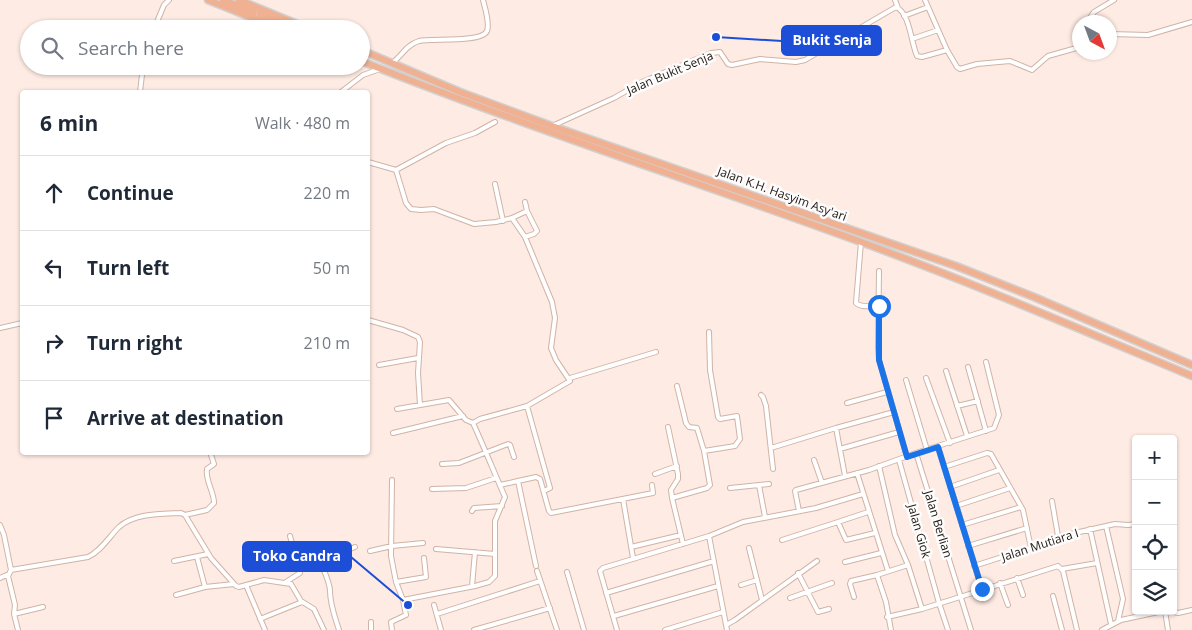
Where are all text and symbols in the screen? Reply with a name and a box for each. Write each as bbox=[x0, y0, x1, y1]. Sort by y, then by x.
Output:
north arrow bbox=[1072, 15, 1117, 60]
search box bbox=[20, 20, 370, 75]
callout: Bukit Senja bbox=[782, 26, 881, 55]
text: Bukit Senja bbox=[792, 30, 872, 49]
icon: search bbox=[38, 34, 66, 62]
text: Search here bbox=[78, 35, 184, 61]
street label: Jalan Bukit Senja bbox=[623, 47, 716, 99]
text: 6 min bbox=[40, 109, 98, 137]
text: Walk · 480 m bbox=[255, 112, 350, 134]
street label: Jalan K.H. Hasyim Asy'ari bbox=[714, 162, 849, 225]
icon: ahead bbox=[40, 179, 68, 207]
text: Continue bbox=[87, 180, 174, 206]
text: 220 m bbox=[304, 182, 350, 204]
icon: left bbox=[40, 254, 68, 282]
text: Turn left bbox=[87, 255, 169, 281]
text: 50 m bbox=[313, 257, 350, 279]
route start bbox=[868, 295, 891, 318]
icon: right bbox=[40, 329, 68, 357]
text: Turn right bbox=[87, 330, 182, 356]
text: 210 m bbox=[304, 332, 350, 354]
icon: arrive bbox=[40, 404, 68, 432]
text: Arrive at destination bbox=[87, 405, 284, 431]
map controls bbox=[1132, 435, 1177, 615]
button: + bbox=[1132, 435, 1177, 480]
button: − bbox=[1132, 480, 1177, 525]
street label: Jalan Berlian bbox=[920, 487, 957, 560]
street label: Jalan Giok bbox=[903, 501, 935, 560]
street label: Jalan Mutiara I bbox=[998, 524, 1081, 565]
button: locate bbox=[1132, 525, 1177, 570]
callout: Toko Candra bbox=[243, 542, 351, 571]
text: Toko Candra bbox=[253, 546, 341, 565]
button: layers bbox=[1132, 570, 1177, 615]
route end bbox=[971, 578, 994, 601]

